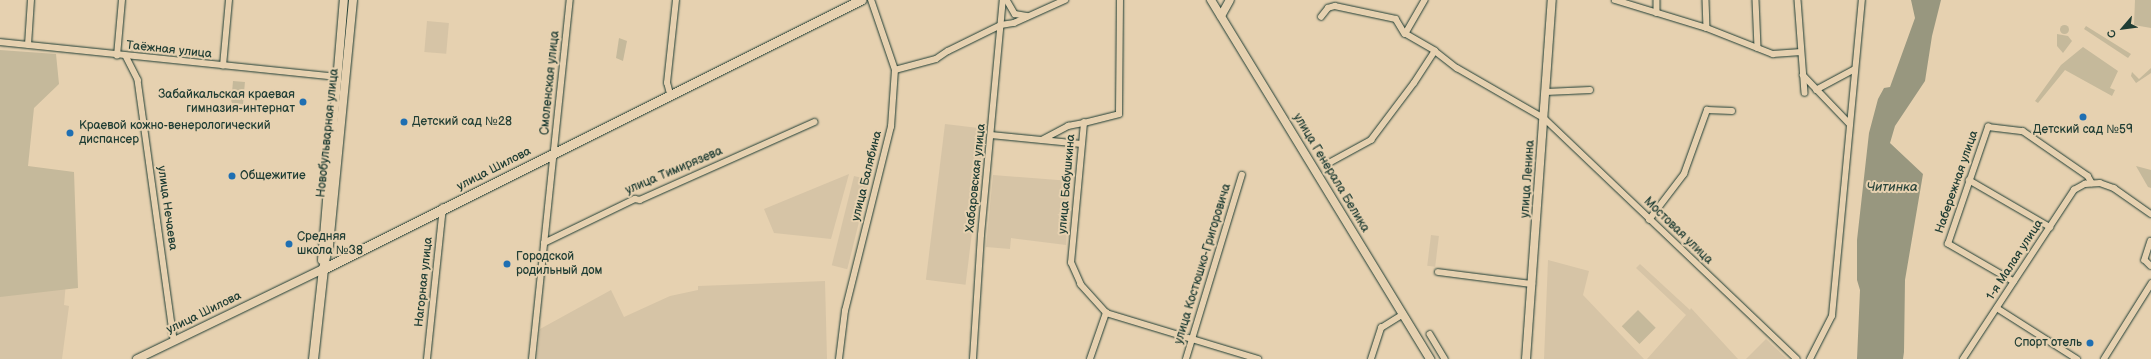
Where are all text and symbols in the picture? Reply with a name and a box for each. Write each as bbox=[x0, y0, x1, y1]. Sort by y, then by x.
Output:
north arrow bbox=[2103, 8, 2143, 48]
text: С bbox=[2104, 27, 2119, 40]
street label: Смоленская улица bbox=[537, 30, 563, 136]
street label: Таёжная улица bbox=[125, 38, 213, 62]
street label: Новобульварная улица bbox=[314, 68, 342, 198]
place label: Забайкальская краевая гимназия-интернат bbox=[158, 88, 295, 116]
marker: Забайкальская краевая гимназия-интернат bbox=[298, 97, 308, 107]
street label: улица Генерала Белика bbox=[1290, 111, 1372, 235]
marker: Детский сад №59 bbox=[2078, 112, 2088, 122]
place label: Детский сад №28 bbox=[412, 115, 512, 129]
marker: Детский сад №28 bbox=[399, 117, 409, 127]
place label: Краевой кожно-венерологический диспансер bbox=[79, 119, 270, 147]
street label: Хабаровская улица bbox=[963, 123, 989, 233]
place label: Детский сад №59 bbox=[2033, 123, 2133, 137]
marker: Краевой кожно-венерологический диспансер bbox=[64, 127, 76, 139]
street label: улица Балябина bbox=[849, 129, 885, 223]
street label: Набережная улица bbox=[1933, 129, 1981, 235]
street label: улица Бабушкина bbox=[1055, 133, 1079, 235]
street label: улица Ленина bbox=[1518, 140, 1538, 218]
street label: улица Шилова bbox=[455, 144, 533, 194]
street label: улица Тимирязева bbox=[623, 144, 725, 198]
street label: улица Нечаева bbox=[154, 165, 180, 251]
place label: Общежитие bbox=[240, 169, 306, 183]
marker: Общежитие bbox=[227, 171, 237, 181]
water label: Читинка bbox=[1866, 179, 1918, 195]
street label: улица Костюшко-Григоровича bbox=[1172, 182, 1234, 346]
street label: Мостовая улица bbox=[1641, 194, 1715, 268]
street label: 1-я Малая улица bbox=[1984, 217, 2046, 303]
place label: Средняя школа №38 bbox=[297, 230, 363, 258]
street label: Нагорная улица bbox=[412, 236, 436, 328]
marker: Средняя школа №38 bbox=[284, 239, 294, 249]
place label: Городской родильный дом bbox=[516, 250, 602, 278]
marker: Городской родильный дом bbox=[501, 258, 513, 270]
street label: улица Шилова bbox=[164, 289, 244, 337]
place label: Спорт отель bbox=[2014, 336, 2082, 350]
marker: Спорт отель bbox=[2085, 338, 2095, 348]

